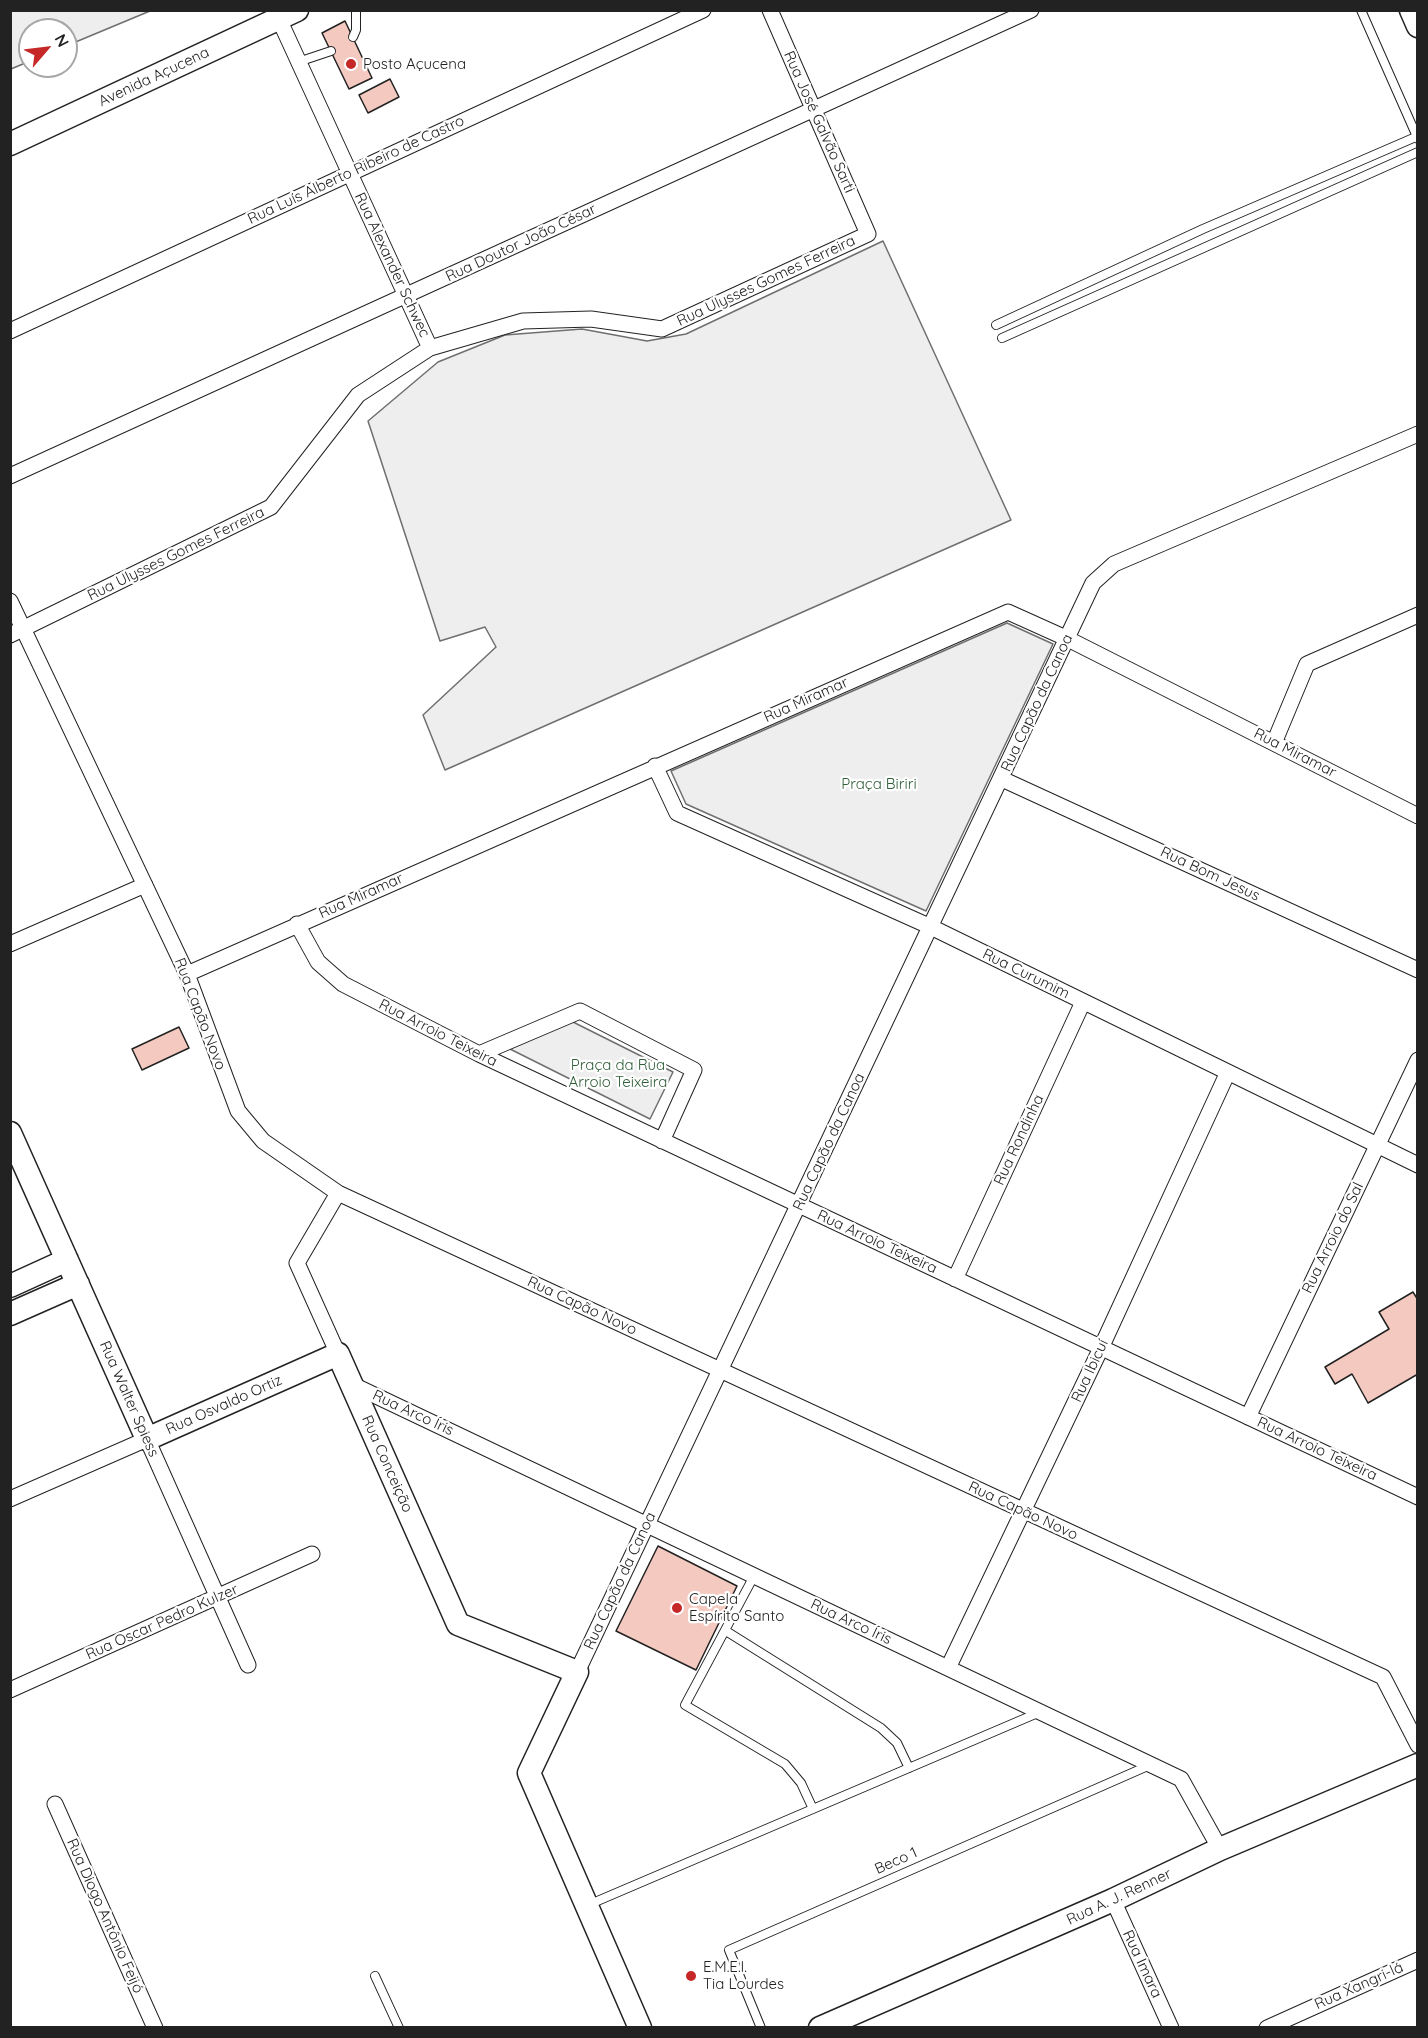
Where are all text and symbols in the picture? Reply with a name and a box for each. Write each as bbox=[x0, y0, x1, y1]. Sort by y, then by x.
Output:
north arrow bbox=[18, 18, 78, 78]
text: N bbox=[51, 31, 74, 50]
street label: Avenida Açucena bbox=[96, 44, 212, 110]
street label: Rua José Galvão Sarti bbox=[780, 48, 858, 196]
place label: Posto Açucena bbox=[363, 55, 466, 73]
marker: Posto Açucena bbox=[344, 57, 358, 71]
street label: Rua Luís Alberto Ribeiro de Castro bbox=[245, 112, 467, 228]
street label: Rua Alexander Schwec bbox=[351, 190, 433, 340]
street label: Rua Doutor João César bbox=[443, 200, 599, 286]
street label: Rua Ulysses Gomes Ferreira bbox=[674, 232, 858, 330]
street label: Rua Ulysses Gomes Ferreira bbox=[85, 503, 267, 605]
street label: Rua Capão da Canoa bbox=[997, 631, 1077, 775]
street label: Rua Miramar bbox=[761, 673, 851, 727]
street label: Rua Miramar bbox=[1251, 724, 1339, 782]
park label: Praça Biriri bbox=[841, 775, 917, 793]
street label: Rua Bom Jesus bbox=[1157, 843, 1263, 905]
street label: Rua Miramar bbox=[316, 869, 406, 923]
street label: Rua Curumim bbox=[979, 945, 1073, 1003]
street label: Rua Capão Novo bbox=[170, 955, 230, 1073]
street label: Rua Arroio Teixeira bbox=[376, 995, 500, 1071]
park label: Praça da Rua Arroio Teixeira bbox=[569, 1056, 667, 1091]
street label: Rua Capão da Canoa bbox=[789, 1070, 869, 1214]
street label: Rua Rondinha bbox=[990, 1092, 1048, 1188]
street label: Rua Arroio do Sal bbox=[1298, 1180, 1368, 1296]
street label: Rua Arroio Teixeira bbox=[814, 1206, 940, 1278]
street label: Rua Capão Novo bbox=[524, 1273, 640, 1339]
street label: Rua Ibicuí bbox=[1068, 1337, 1112, 1405]
street label: Rua Walter Spiess bbox=[95, 1338, 163, 1460]
street label: Rua Osvaldo Ortiz bbox=[163, 1371, 285, 1439]
street label: Rua Arco Íris bbox=[370, 1386, 456, 1440]
street label: Rua Conceição bbox=[358, 1413, 416, 1515]
street label: Rua Arroio Teixeira bbox=[1254, 1413, 1380, 1485]
street label: Rua Capão Novo bbox=[965, 1478, 1081, 1544]
street label: Rua Capão da Canoa bbox=[580, 1509, 660, 1653]
street label: Rua Oscar Pedro Kulzer bbox=[83, 1580, 241, 1664]
place label: Capela Espírito Santo bbox=[689, 1590, 784, 1625]
street label: Rua Arco Íris bbox=[808, 1595, 894, 1649]
marker: Capela Espírito Santo bbox=[670, 1601, 684, 1615]
street label: Rua Diogo Antônio Feijó bbox=[63, 1836, 147, 1996]
street label: Beco 1 bbox=[872, 1844, 920, 1878]
street label: Rua A. J. Renner bbox=[1064, 1865, 1174, 1929]
street label: Rua Imara bbox=[1118, 1927, 1166, 2001]
place label: E.M.E.I. Tia Lourdes bbox=[703, 1958, 784, 1993]
street label: Rua Xangri-lá bbox=[1312, 1958, 1406, 2014]
marker: E.M.E.I. Tia Lourdes bbox=[684, 1969, 698, 1983]

